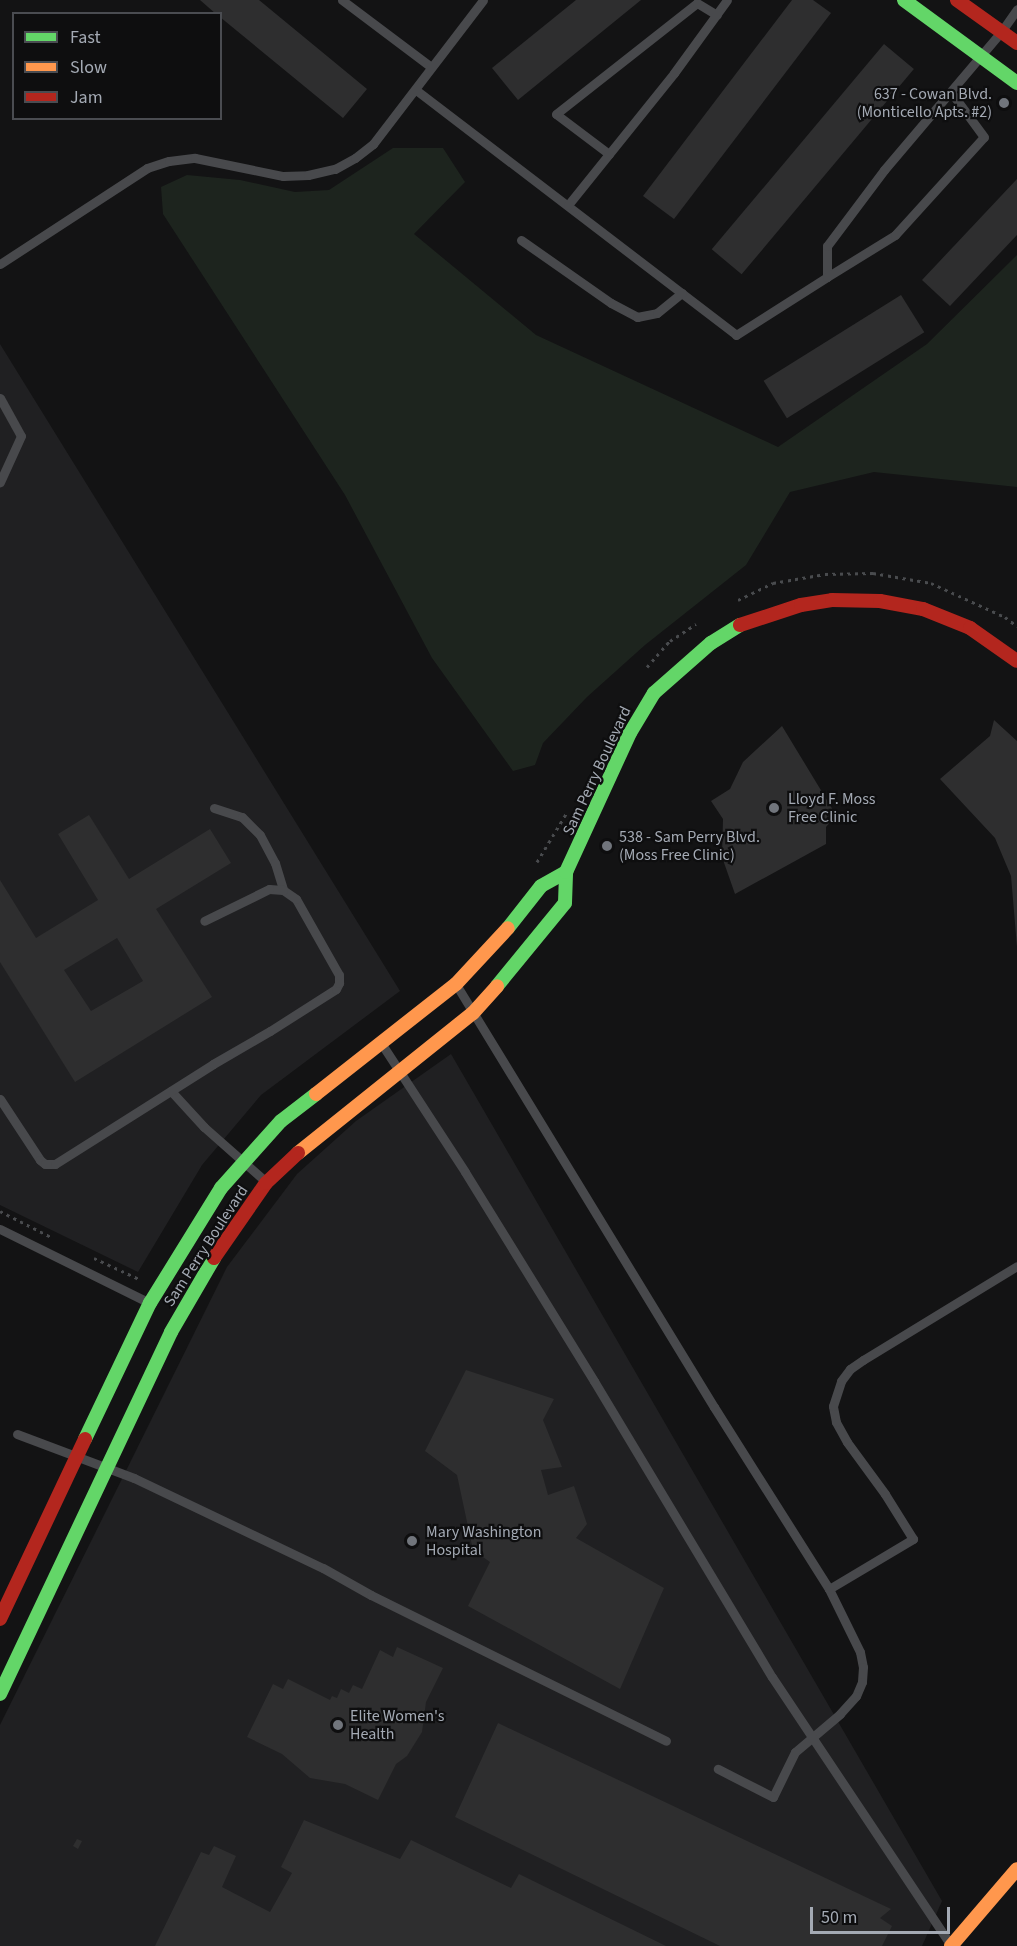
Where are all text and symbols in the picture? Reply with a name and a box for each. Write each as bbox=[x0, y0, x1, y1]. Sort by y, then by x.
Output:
legend bbox=[12, 12, 222, 120]
text: Fast bbox=[70, 25, 101, 50]
text: Slow bbox=[70, 55, 107, 80]
place label: 637 - Cowan Blvd. (Monticello Apts. #2) bbox=[857, 84, 992, 122]
text: Jam bbox=[70, 85, 103, 110]
marker: 637 - Cowan Blvd. (Monticello Apts. #2) bbox=[997, 96, 1011, 110]
street label: Sam Perry Boulevard bbox=[559, 703, 635, 839]
place label: Lloyd F. Moss Free Clinic bbox=[788, 789, 876, 827]
marker: Lloyd F. Moss Free Clinic bbox=[765, 799, 783, 817]
place label: 538 - Sam Perry Blvd. (Moss Free Clinic) bbox=[619, 827, 760, 865]
marker: 538 - Sam Perry Blvd. (Moss Free Clinic) bbox=[600, 839, 614, 853]
street label: Sam Perry Boulevard bbox=[160, 1182, 252, 1310]
place label: Mary Washington Hospital bbox=[426, 1522, 541, 1560]
marker: Mary Washington Hospital bbox=[403, 1532, 421, 1550]
place label: Elite Women's Health bbox=[350, 1706, 444, 1744]
marker: Elite Women's Health bbox=[331, 1718, 345, 1732]
scale bar bbox=[813, 1895, 952, 1933]
text: 50 m bbox=[821, 1905, 857, 1930]

